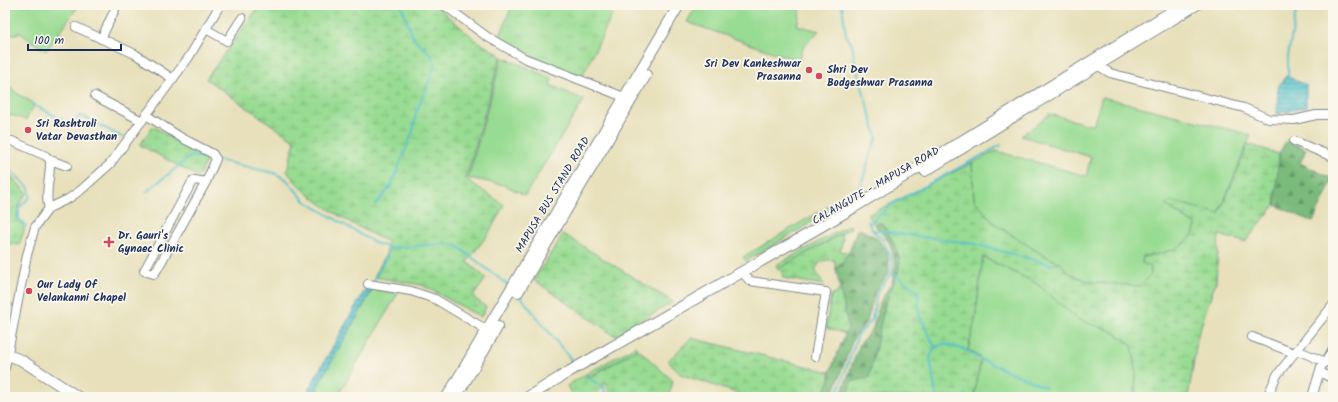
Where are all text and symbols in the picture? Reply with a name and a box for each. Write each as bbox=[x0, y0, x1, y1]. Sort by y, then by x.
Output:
scale bar bbox=[28, 26, 121, 52]
text: 100 m bbox=[34, 31, 65, 50]
place label: Sri Dev Kankeshwar Prasanna bbox=[704, 55, 802, 86]
place label: Shri Dev Bodgeshwar Prasanna bbox=[827, 61, 933, 92]
marker: Sri Dev Kankeshwar Prasanna bbox=[804, 65, 814, 75]
marker: Shri Dev Bodgeshwar Prasanna bbox=[814, 71, 824, 81]
place label: Sri Rashtroli Vatar Devasthan bbox=[36, 115, 117, 146]
marker: Sri Rashtroli Vatar Devasthan bbox=[23, 125, 33, 135]
street label: MAPUSA BUS STAND ROAD bbox=[511, 133, 595, 257]
street label: CALANGUTE - MAPUSA ROAD bbox=[809, 142, 943, 230]
place label: Dr. Gauri's Gynaec Clinic bbox=[118, 227, 184, 258]
marker: Dr. Gauri's Gynaec Clinic bbox=[103, 236, 115, 248]
place label: Our Lady Of Velankanni Chapel bbox=[37, 276, 126, 307]
marker: Our Lady Of Velankanni Chapel bbox=[24, 286, 34, 296]

